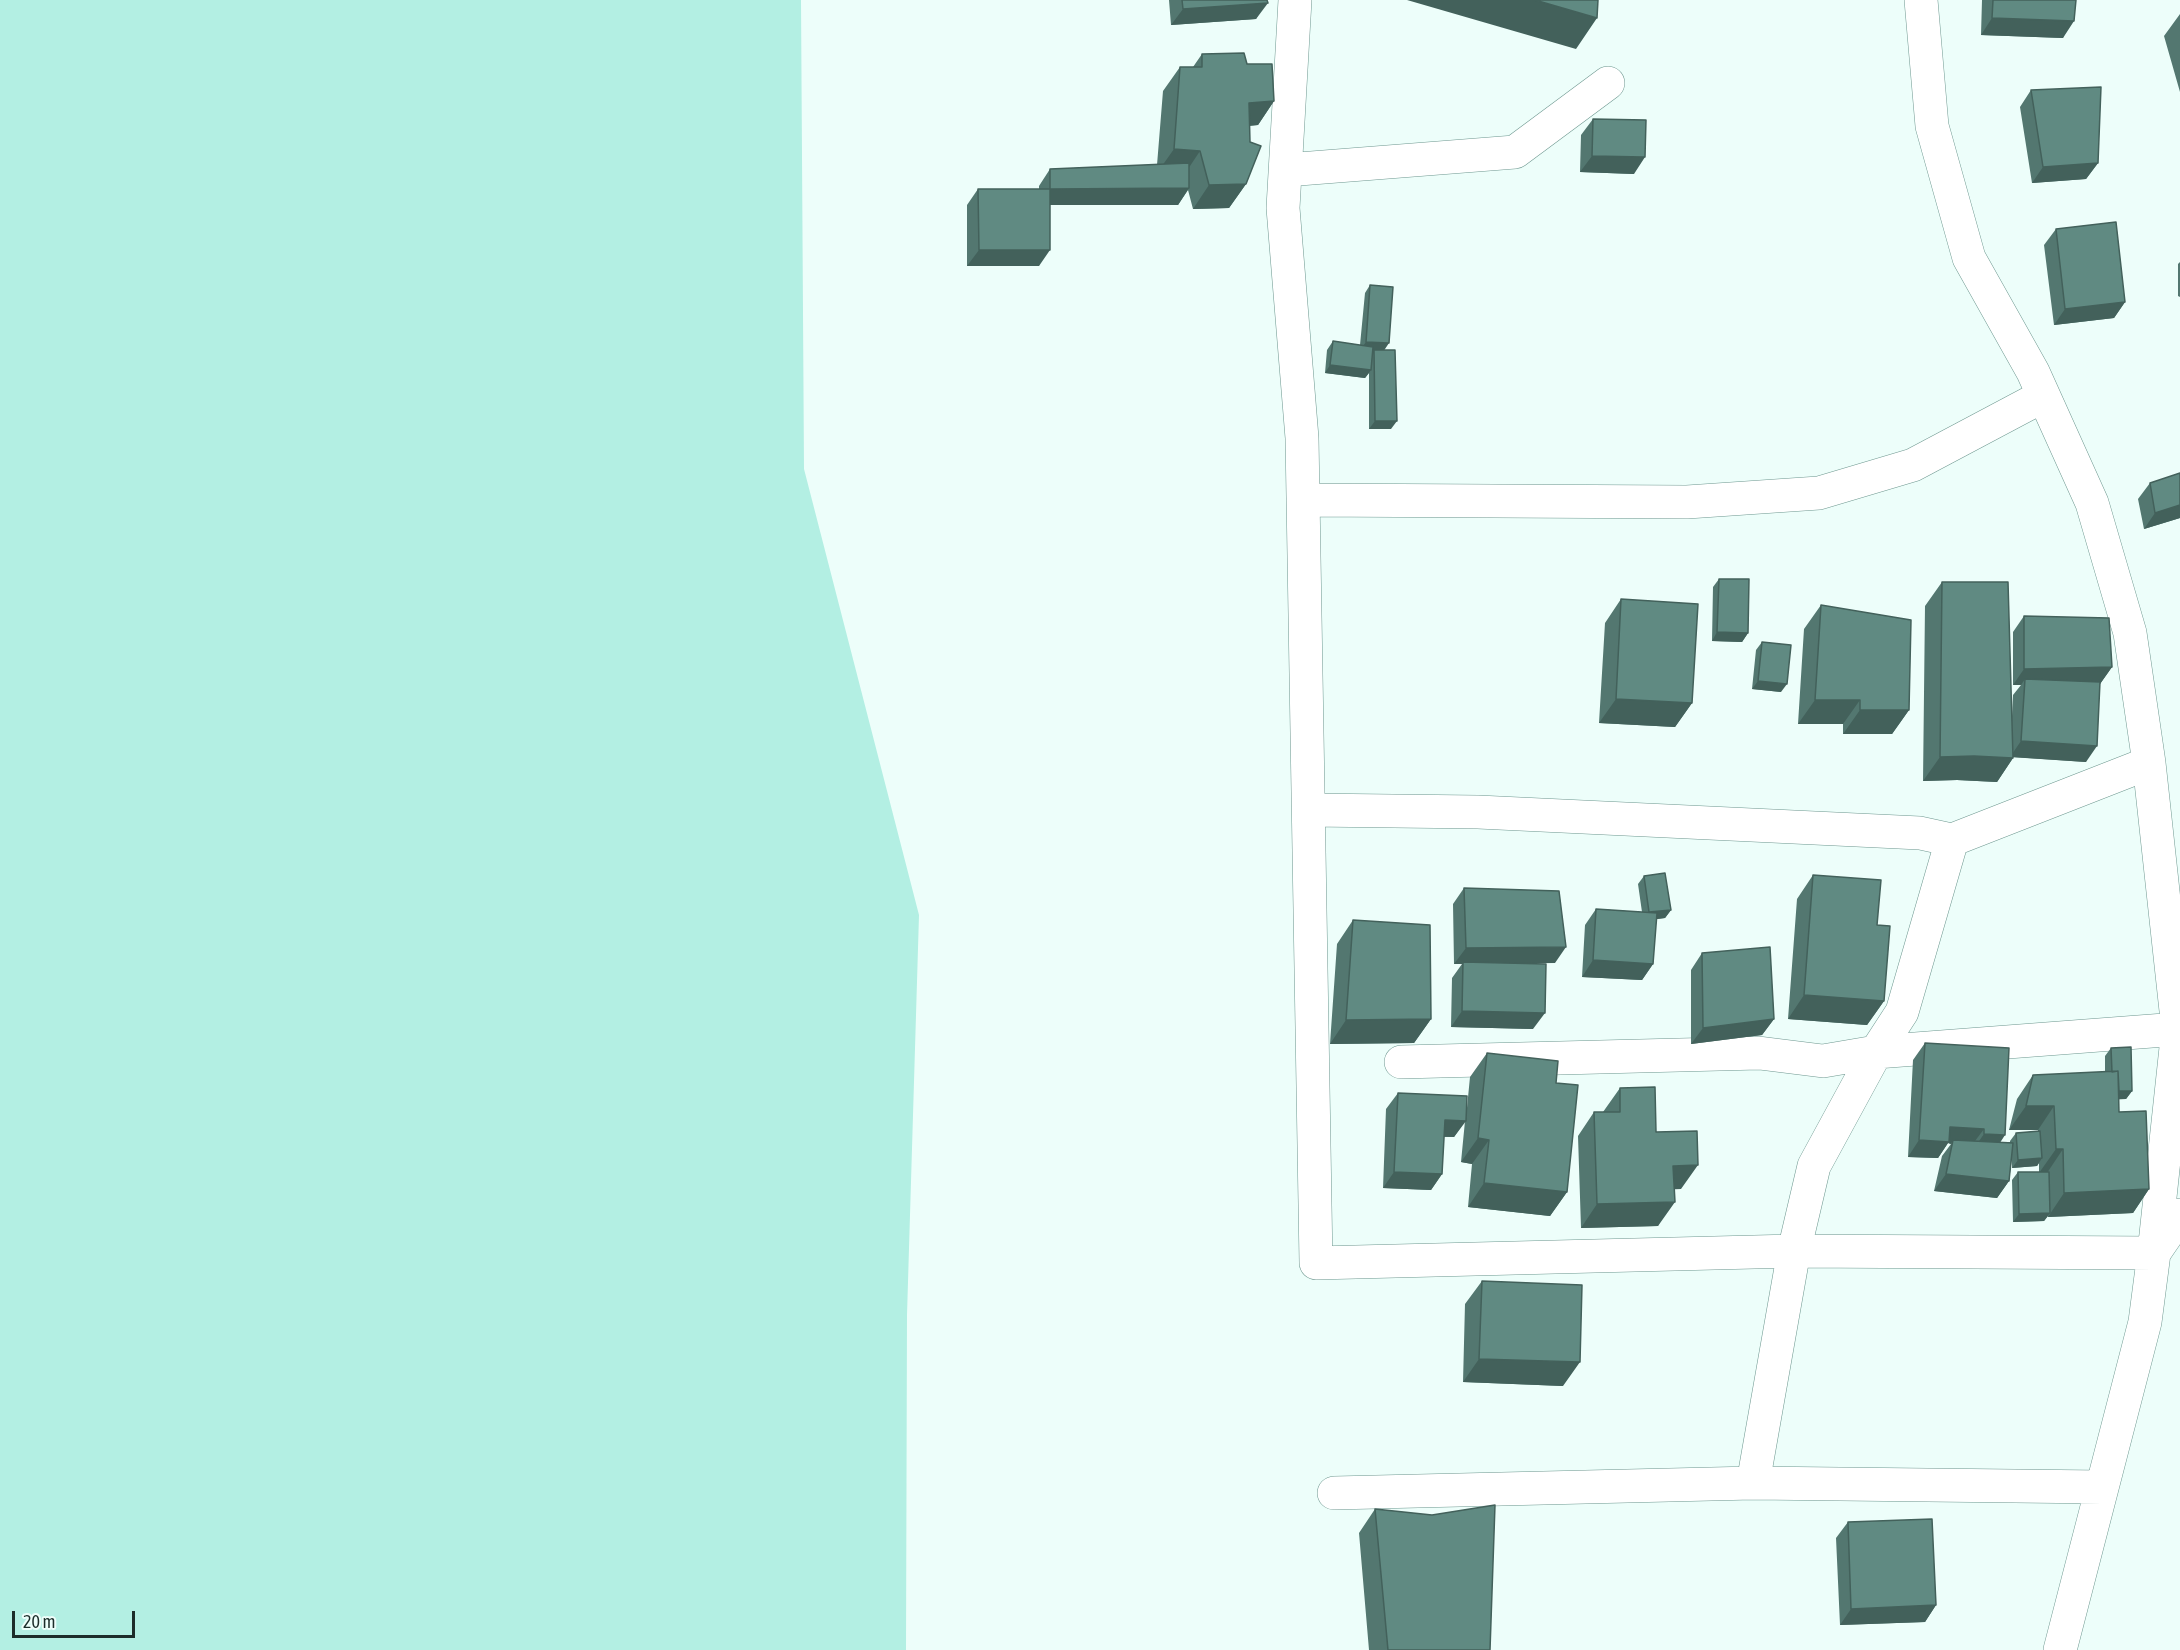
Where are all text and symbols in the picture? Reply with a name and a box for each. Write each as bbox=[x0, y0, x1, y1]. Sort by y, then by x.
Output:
scale bar bbox=[15, 1599, 138, 1637]
text: 20 m bbox=[23, 1611, 55, 1632]

